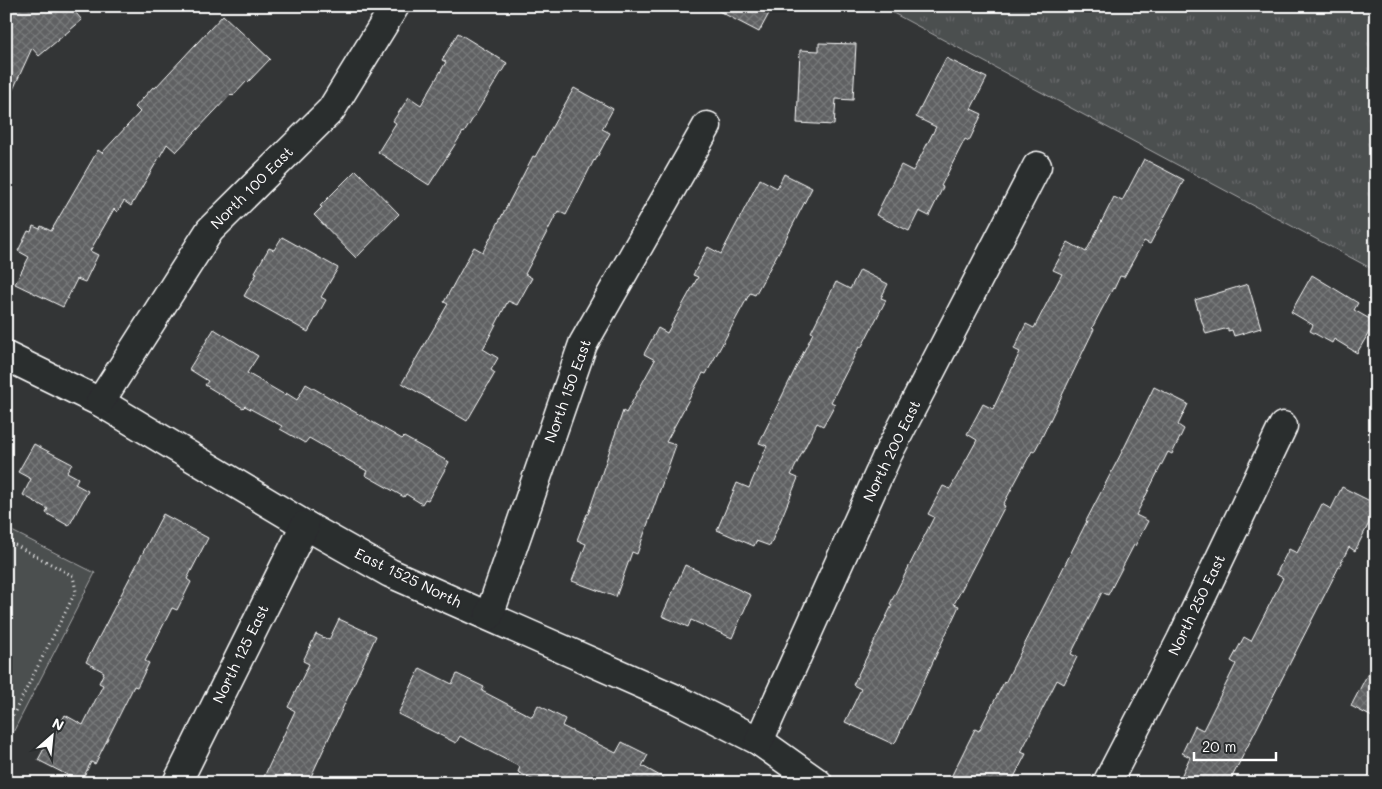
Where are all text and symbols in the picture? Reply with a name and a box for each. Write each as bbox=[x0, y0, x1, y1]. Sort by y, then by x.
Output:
street label: North 100 East bbox=[206, 142, 297, 233]
street label: North 150 East bbox=[539, 336, 595, 445]
street label: North 200 East bbox=[858, 396, 924, 505]
street label: East 1525 North bbox=[352, 543, 465, 612]
street label: North 250 East bbox=[1163, 551, 1229, 659]
street label: North 125 East bbox=[207, 601, 273, 706]
north arrow bbox=[28, 712, 78, 762]
text: N bbox=[49, 713, 67, 735]
scale bar bbox=[1194, 729, 1277, 761]
text: 20 m bbox=[1202, 736, 1236, 756]

